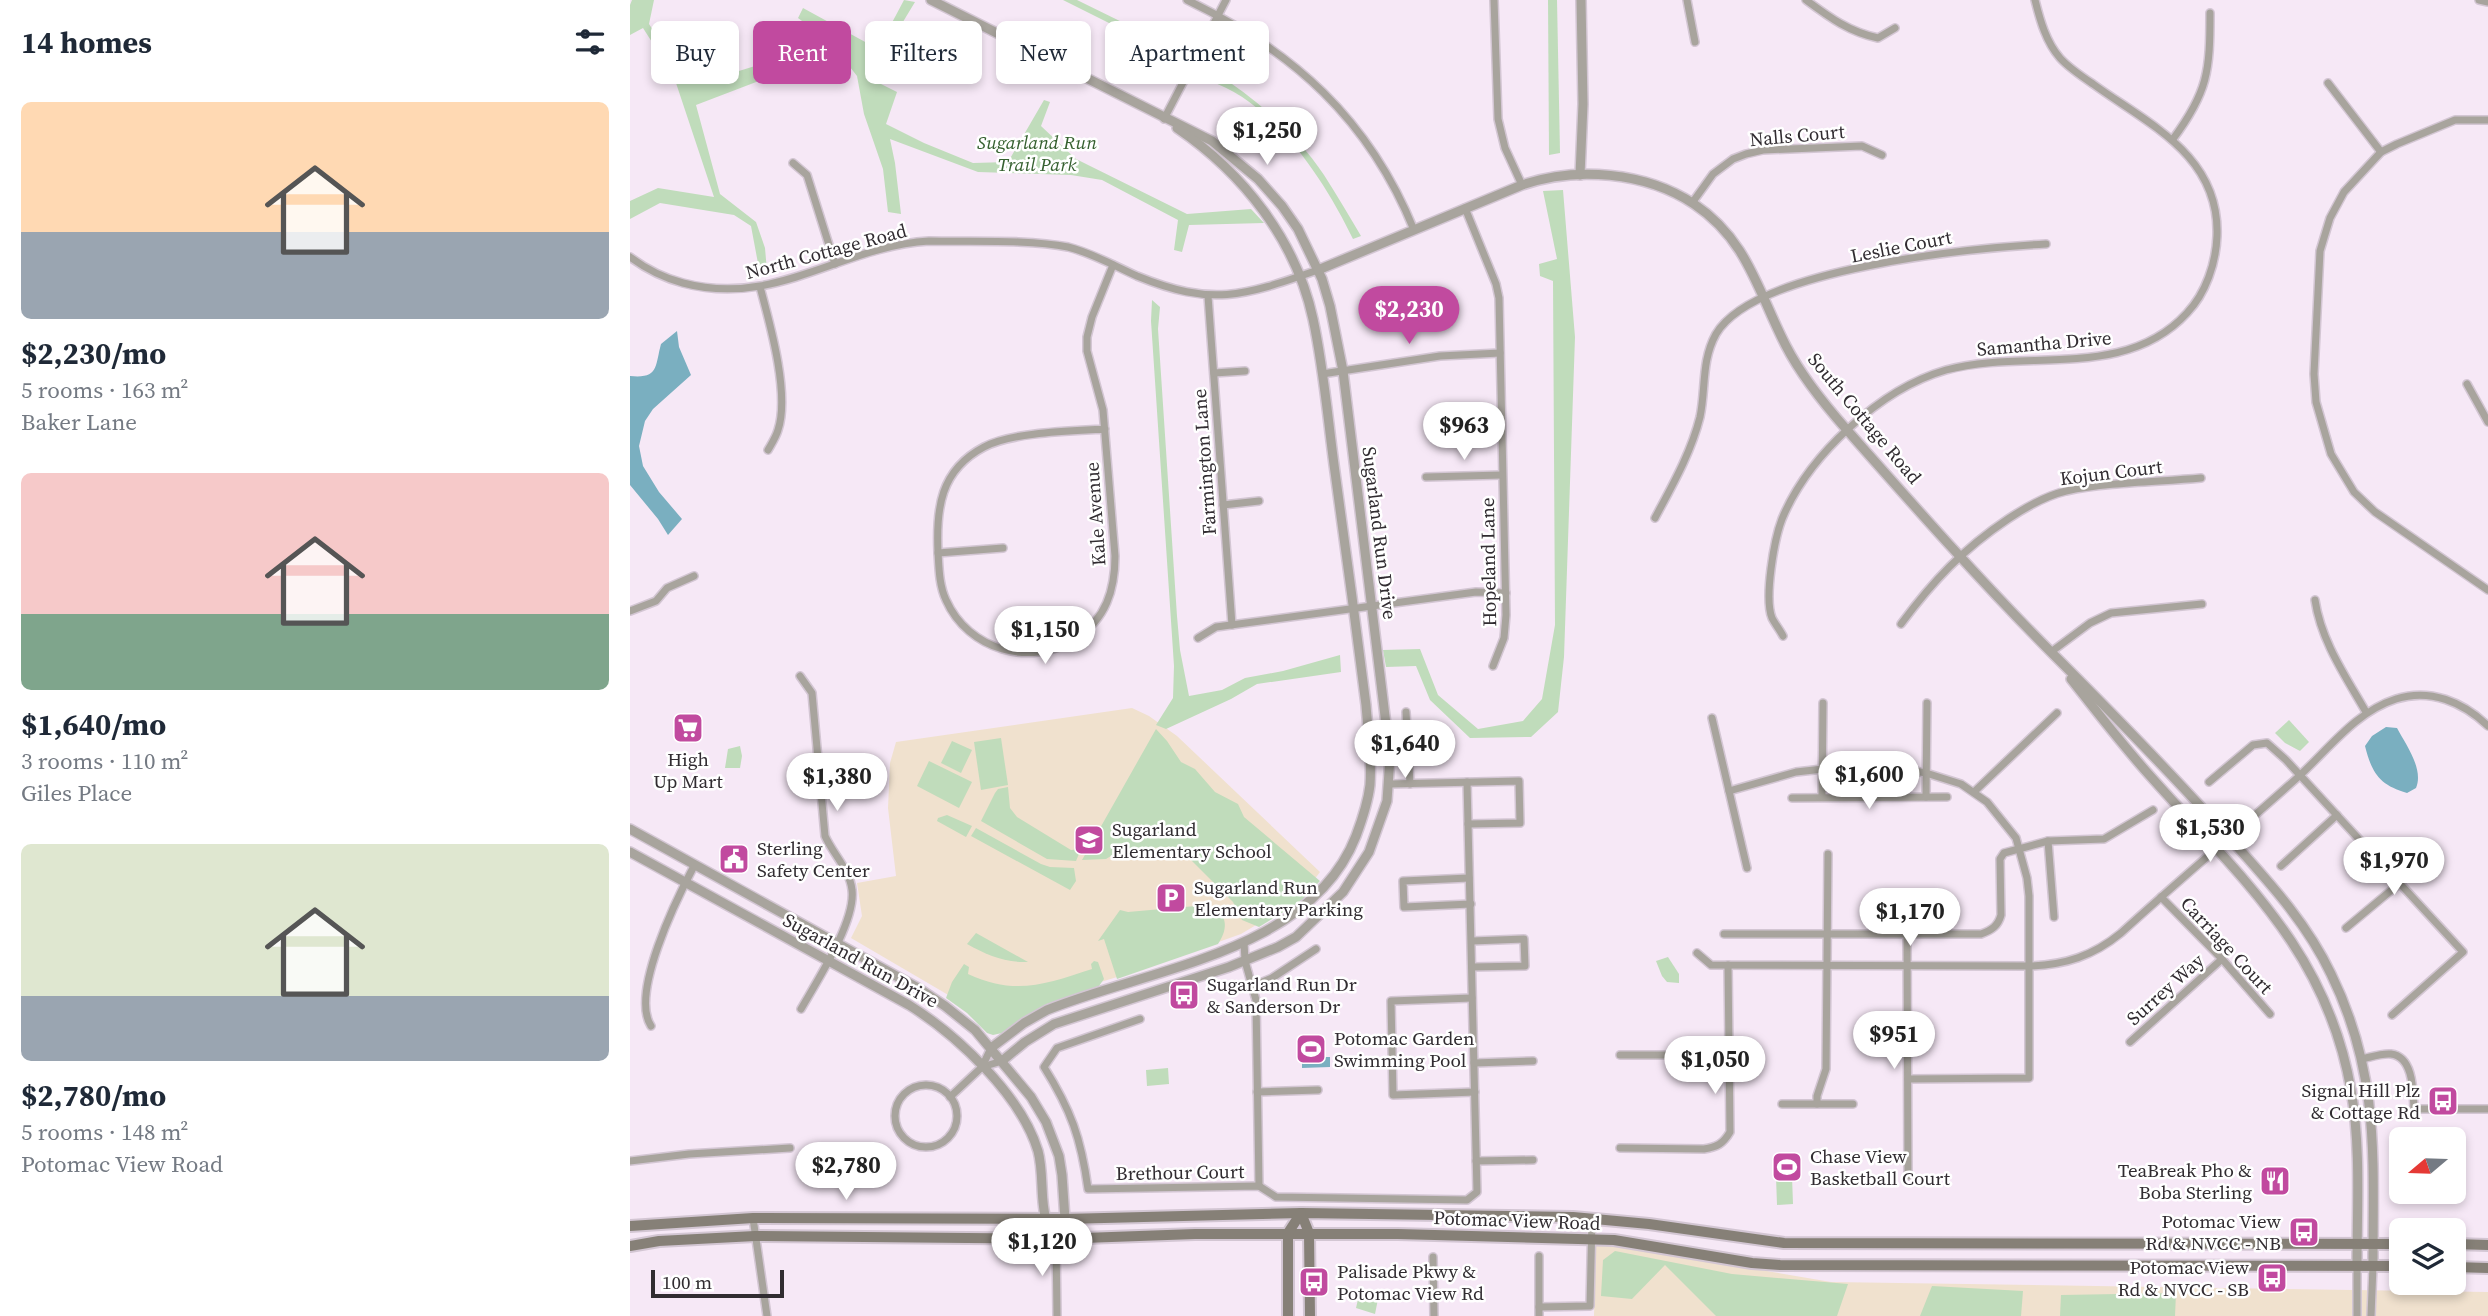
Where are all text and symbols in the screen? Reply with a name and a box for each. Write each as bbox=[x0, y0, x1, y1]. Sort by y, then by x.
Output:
chip: Buy bbox=[651, 21, 739, 84]
chip: Rent bbox=[753, 21, 851, 84]
chip: Filters bbox=[865, 21, 982, 84]
chip: New bbox=[996, 21, 1091, 84]
chip: Apartment bbox=[1105, 21, 1269, 84]
text: 14 homes bbox=[21, 22, 152, 63]
icon: filters bbox=[571, 23, 609, 61]
pin: $1,250 bbox=[1210, 108, 1324, 167]
text: $1,250 bbox=[1232, 114, 1302, 146]
street label: Nalls Court bbox=[1748, 118, 1846, 152]
park label: Sugarland Run Trail Park bbox=[977, 129, 1097, 177]
icon: home bbox=[252, 147, 378, 273]
street label: North Cottage Road bbox=[743, 217, 910, 285]
street label: Leslie Court bbox=[1848, 223, 1955, 269]
pin: $2,230 bbox=[1352, 286, 1466, 346]
text: $2,230 bbox=[1374, 293, 1444, 325]
street label: Samantha Drive bbox=[1976, 324, 2112, 362]
text: $2,230/mo bbox=[21, 333, 166, 374]
street label: South Cottage Road bbox=[1802, 347, 1928, 489]
text: 5 rooms · 163 m² bbox=[21, 374, 188, 406]
street label: Farmington Lane bbox=[1186, 388, 1222, 536]
pin: $963 bbox=[1423, 402, 1505, 462]
text: Baker Lane bbox=[21, 406, 137, 438]
text: $963 bbox=[1439, 409, 1489, 441]
street label: Sugarland Run Drive bbox=[1356, 445, 1404, 621]
street label: Kojun Court bbox=[2058, 453, 2164, 491]
street label: Kale Avenue bbox=[1078, 461, 1112, 567]
street label: Hopeland Lane bbox=[1474, 497, 1502, 627]
icon: home bbox=[252, 518, 378, 644]
pin: $1,150 bbox=[988, 606, 1102, 666]
text: $1,150 bbox=[1010, 613, 1080, 645]
text: $1,640/mo bbox=[21, 704, 166, 745]
supermarket icon: High Up Mart bbox=[671, 711, 705, 745]
pin: $1,640 bbox=[1348, 720, 1462, 780]
text: $1,640 bbox=[1370, 727, 1440, 759]
text: 3 rooms · 110 m² bbox=[21, 745, 188, 777]
place label: High Up Mart bbox=[653, 746, 724, 794]
pin: $1,600 bbox=[1812, 752, 1926, 811]
pin: $1,380 bbox=[780, 754, 894, 813]
text: $1,600 bbox=[1834, 758, 1904, 790]
text: $1,380 bbox=[802, 760, 872, 792]
text: Giles Place bbox=[21, 777, 132, 809]
pin: $1,530 bbox=[2153, 804, 2267, 864]
text: $1,530 bbox=[2175, 811, 2245, 843]
place label: Sugarland Elementary School bbox=[1112, 816, 1272, 864]
school or university icon: Sugarland Elementary School bbox=[1072, 823, 1106, 857]
place label: Sterling Safety Center bbox=[757, 835, 870, 883]
pin: $1,970 bbox=[2337, 838, 2451, 897]
public building icon: Sterling Safety Center bbox=[717, 842, 751, 876]
text: $1,970 bbox=[2359, 844, 2429, 876]
place label: Sugarland Run Elementary Parking bbox=[1194, 874, 1363, 922]
parking icon: Sugarland Run Elementary Parking bbox=[1154, 881, 1188, 915]
pin: $1,170 bbox=[1853, 888, 1967, 948]
icon: home bbox=[252, 889, 378, 1015]
street label: Carriage Court bbox=[2175, 891, 2279, 1000]
text: $1,170 bbox=[1875, 895, 1945, 927]
street label: Sugarland Run Drive bbox=[779, 906, 943, 1014]
street label: Surrey Way bbox=[2121, 947, 2209, 1031]
place label: Sugarland Run Dr & Sanderson Dr bbox=[1207, 971, 1357, 1019]
bus stop icon: Sugarland Run Dr & Sanderson Dr bbox=[1167, 978, 1201, 1012]
pin: $951 bbox=[1853, 1012, 1935, 1071]
text: $951 bbox=[1869, 1018, 1919, 1050]
place label: Potomac Garden Swimming Pool bbox=[1334, 1025, 1475, 1073]
sports icon: Potomac Garden Swimming Pool bbox=[1294, 1032, 1328, 1066]
pin: $1,050 bbox=[1658, 1036, 1772, 1096]
text: $1,050 bbox=[1680, 1043, 1750, 1075]
text: $2,780/mo bbox=[21, 1075, 166, 1116]
place label: Signal Hill Plz & Cottage Rd bbox=[2302, 1077, 2420, 1125]
bus stop icon: Signal Hill Plz & Cottage Rd bbox=[2426, 1084, 2460, 1118]
text: 5 rooms · 148 m² bbox=[21, 1116, 188, 1148]
north arrow bbox=[2389, 1127, 2466, 1204]
map controls bbox=[2389, 1127, 2466, 1295]
pin: $2,780 bbox=[789, 1142, 903, 1202]
place label: Chase View Basketball Court bbox=[1810, 1143, 1951, 1191]
text: Potomac View Road bbox=[21, 1148, 223, 1180]
text: $2,780 bbox=[811, 1149, 881, 1181]
sports icon: Chase View Basketball Court bbox=[1770, 1150, 1804, 1184]
place label: TeaBreak Pho & Boba Sterling bbox=[2118, 1157, 2252, 1205]
street label: Brethour Court bbox=[1115, 1158, 1245, 1186]
restaurant icon: TeaBreak Pho & Boba Sterling bbox=[2258, 1164, 2292, 1198]
street label: Potomac View Road bbox=[1433, 1204, 1601, 1236]
place label: Potomac View Rd & NVCC - NB bbox=[2145, 1208, 2281, 1256]
bus stop icon: Potomac View Rd & NVCC - NB bbox=[2287, 1215, 2321, 1249]
pin: $1,120 bbox=[985, 1218, 1099, 1278]
button: layers bbox=[2389, 1218, 2466, 1295]
text: $1,120 bbox=[1007, 1225, 1077, 1257]
place label: Potomac View Rd & NVCC - SB bbox=[2117, 1254, 2249, 1302]
place label: Palisade Pkwy & Potomac View Rd bbox=[1337, 1258, 1484, 1306]
bus stop icon: Potomac View Rd & NVCC - SB bbox=[2255, 1261, 2289, 1295]
bus stop icon: Palisade Pkwy & Potomac View Rd bbox=[1297, 1265, 1331, 1299]
scale bar bbox=[651, 1267, 784, 1299]
text: 100 m bbox=[662, 1269, 712, 1295]

